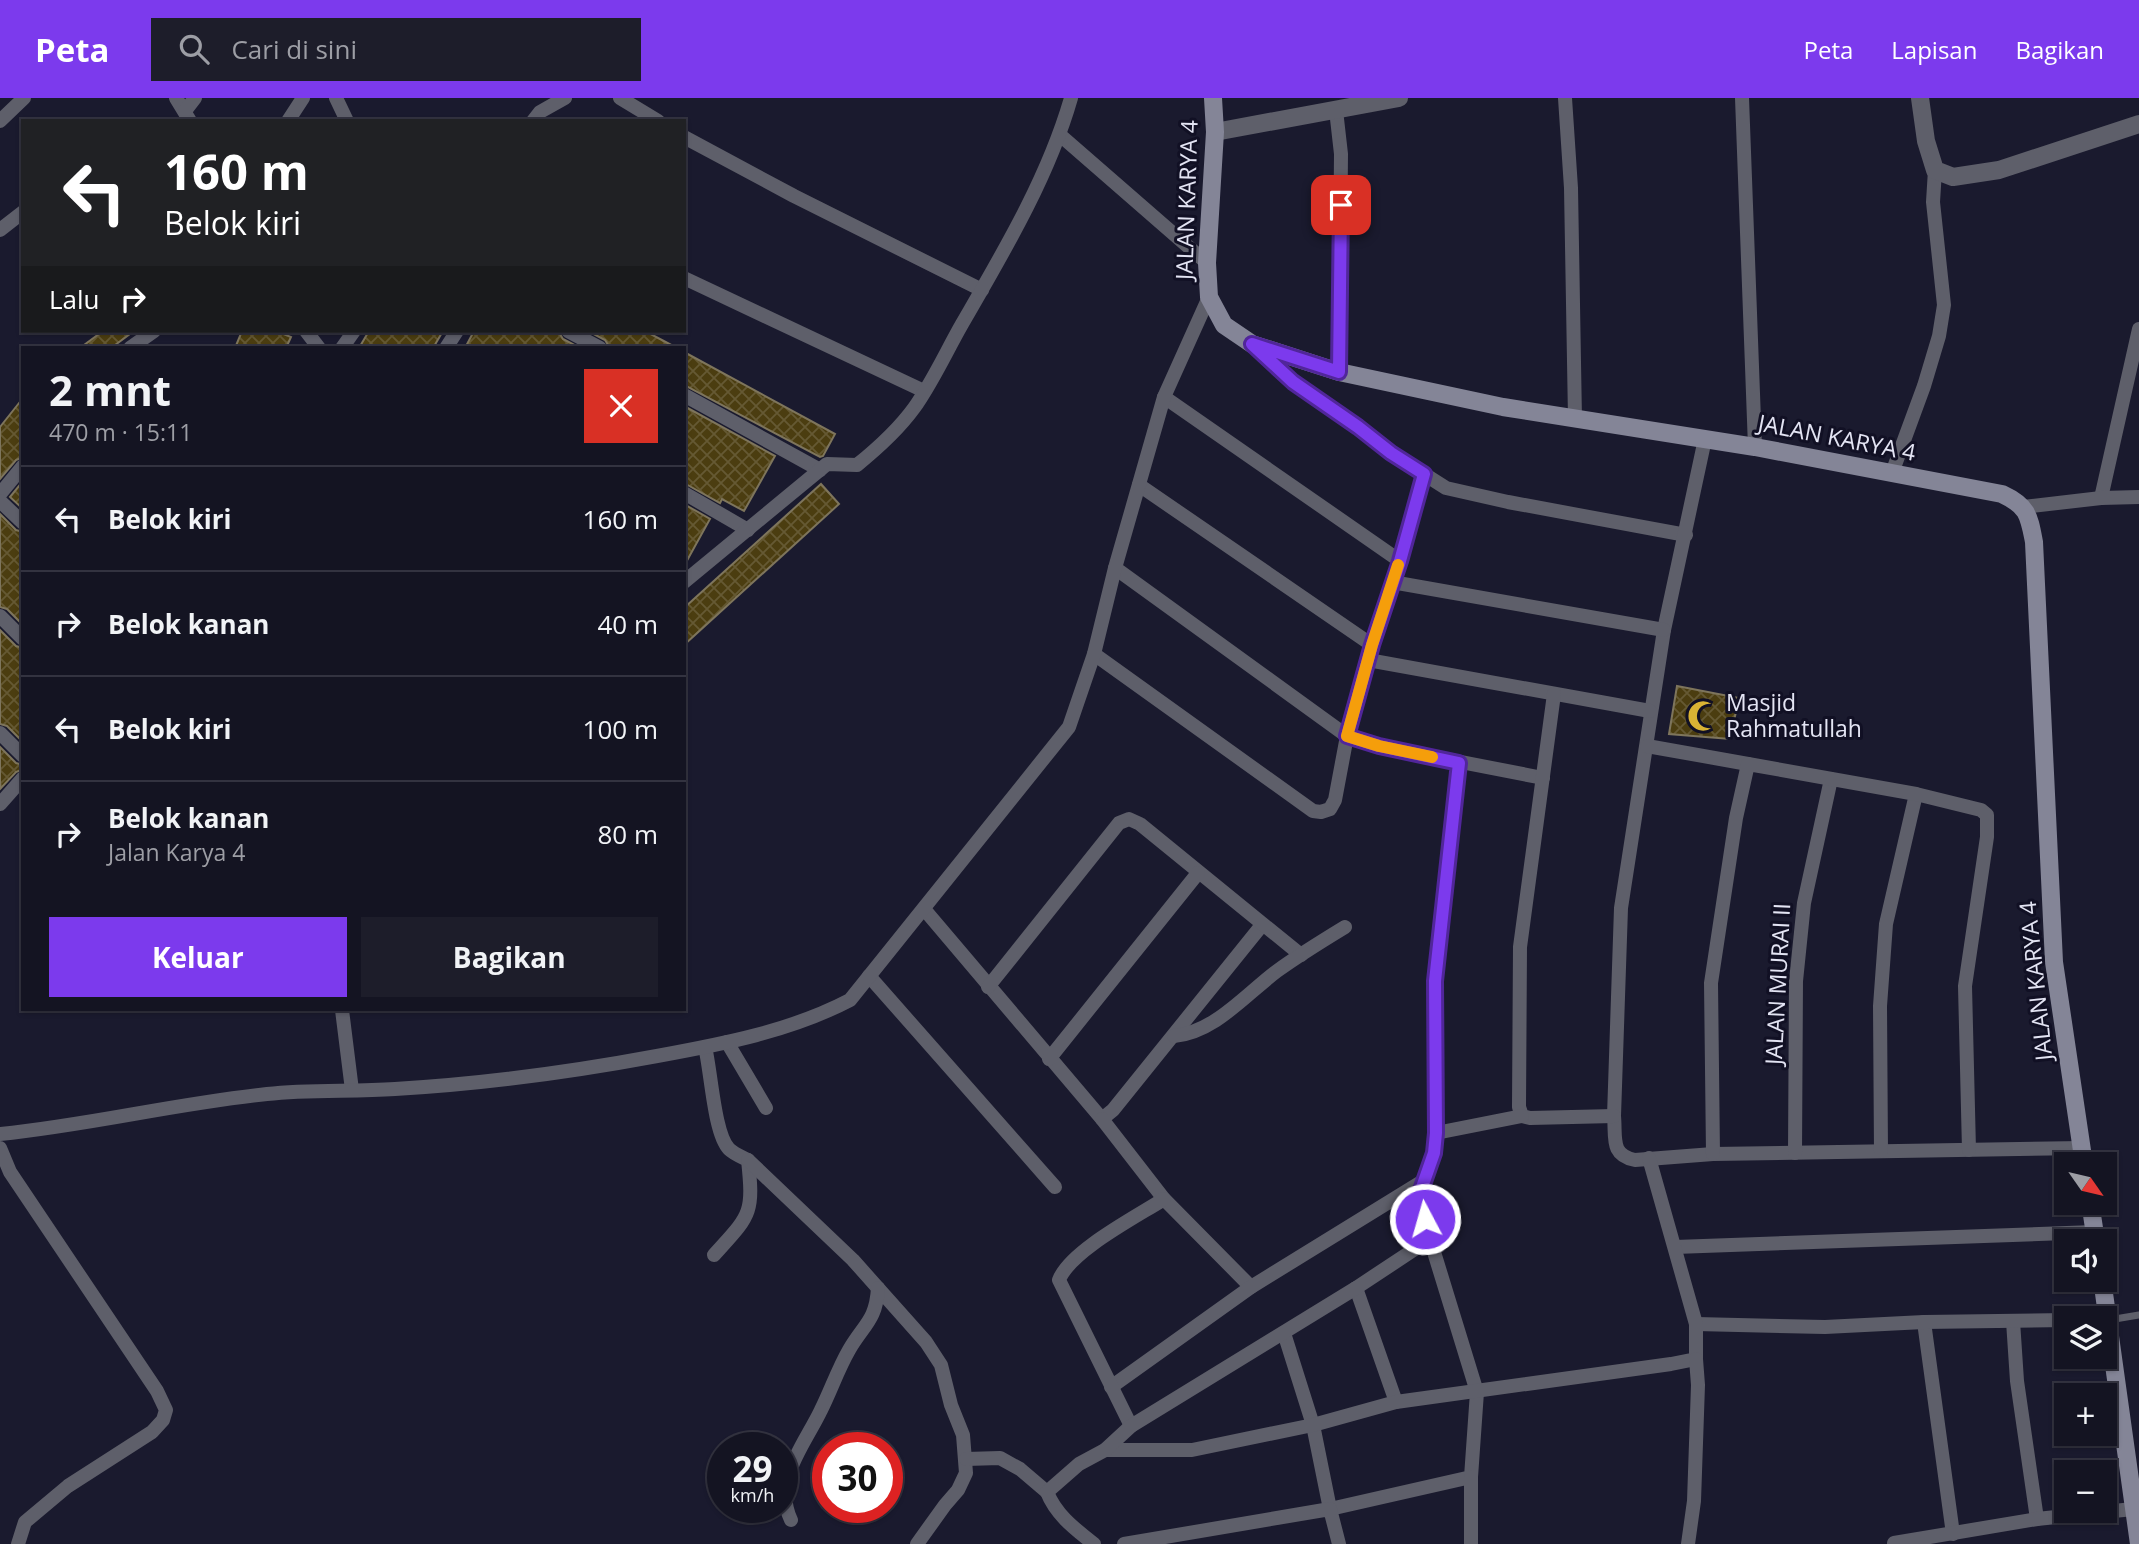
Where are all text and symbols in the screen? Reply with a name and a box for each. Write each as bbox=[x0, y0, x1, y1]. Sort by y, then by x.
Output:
search box bbox=[151, 18, 641, 81]
text: Peta bbox=[35, 27, 109, 72]
icon: search bbox=[175, 30, 213, 68]
text: Cari di sini bbox=[231, 31, 357, 67]
text: Peta bbox=[1803, 33, 1853, 66]
text: Lapisan bbox=[1891, 33, 1977, 66]
text: Bagikan bbox=[2015, 33, 2104, 66]
street label: JALAN KARYA 4 bbox=[1167, 119, 1205, 282]
text: 160 m bbox=[164, 138, 309, 204]
icon: left bbox=[49, 147, 140, 238]
pin bbox=[1311, 175, 1371, 235]
icon: arrive bbox=[1322, 186, 1360, 224]
text: Belok kiri bbox=[164, 201, 301, 244]
icon: right bbox=[114, 280, 152, 318]
text: Lalu bbox=[49, 281, 100, 317]
text: 2 mnt bbox=[49, 361, 171, 418]
button: close bbox=[584, 369, 658, 443]
street label: JALAN KARYA 4 bbox=[1754, 406, 1919, 468]
text: 470 m · 15:11 bbox=[49, 416, 192, 448]
icon: left bbox=[49, 500, 87, 538]
text: Belok kiri bbox=[108, 501, 232, 537]
text: 160 m bbox=[583, 501, 658, 537]
icon: right bbox=[49, 605, 87, 643]
text: Belok kanan bbox=[108, 606, 269, 642]
text: 40 m bbox=[597, 606, 658, 642]
place label: Masjid Rahmatullah bbox=[1726, 686, 1862, 744]
mosque icon: Masjid Rahmatullah bbox=[1686, 699, 1720, 733]
icon: left bbox=[49, 710, 87, 748]
text: Belok kiri bbox=[108, 711, 232, 747]
text: 100 m bbox=[583, 711, 658, 747]
text: Belok kanan bbox=[108, 800, 269, 836]
icon: right bbox=[49, 815, 87, 853]
text: 80 m bbox=[597, 816, 658, 852]
text: Jalan Karya 4 bbox=[108, 836, 245, 868]
street label: JALAN KARYA 4 bbox=[2011, 900, 2059, 1064]
street label: JALAN MURAI II bbox=[1757, 902, 1797, 1068]
button: Keluar bbox=[49, 917, 347, 997]
button: Bagikan bbox=[361, 917, 658, 997]
north arrow bbox=[2054, 1152, 2118, 1214]
map controls bbox=[2054, 1152, 2117, 1523]
position arrow bbox=[1388, 1182, 1462, 1256]
button: sound bbox=[2054, 1229, 2117, 1292]
button: layers bbox=[2054, 1306, 2117, 1369]
button: + bbox=[2054, 1383, 2117, 1446]
speed limit sign: 30 bbox=[812, 1432, 903, 1523]
text: 29 bbox=[732, 1445, 773, 1492]
button: − bbox=[2054, 1460, 2117, 1523]
text: km/h bbox=[731, 1483, 774, 1507]

